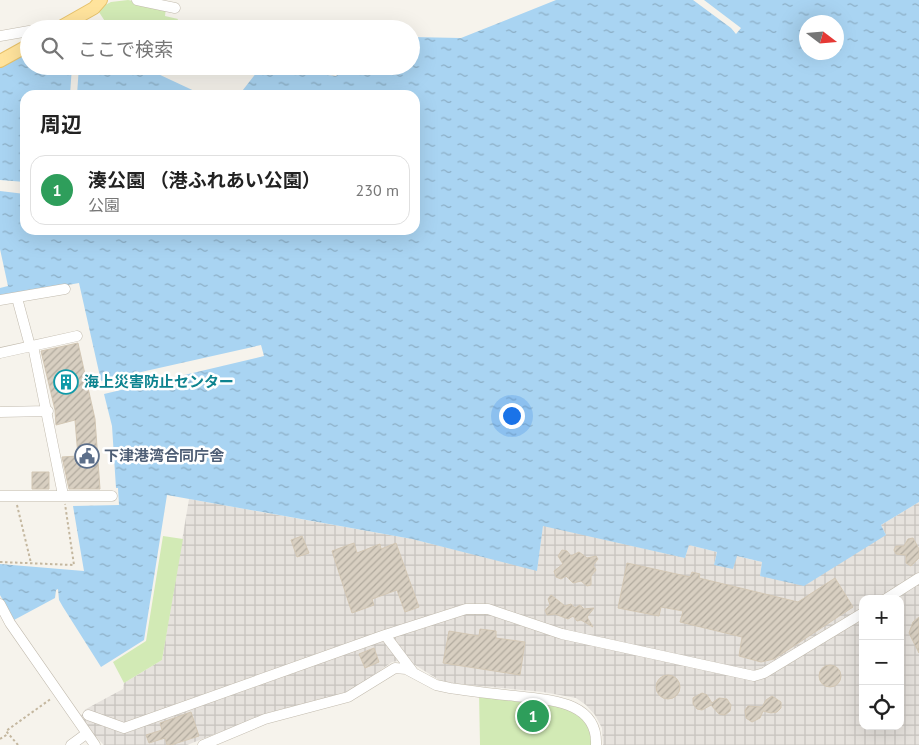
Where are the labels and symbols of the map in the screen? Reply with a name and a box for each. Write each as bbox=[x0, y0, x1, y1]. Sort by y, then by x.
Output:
north arrow bbox=[799, 15, 844, 60]
building icon: 海上災害防止センター bbox=[53, 369, 79, 395]
place label: 海上災害防止センター bbox=[84, 372, 234, 391]
your location bbox=[499, 403, 525, 429]
public building icon: 下津港湾合同庁舎 bbox=[74, 443, 100, 469]
place label: 下津港湾合同庁舎 bbox=[104, 446, 225, 465]
pin: 1 bbox=[517, 697, 549, 735]

